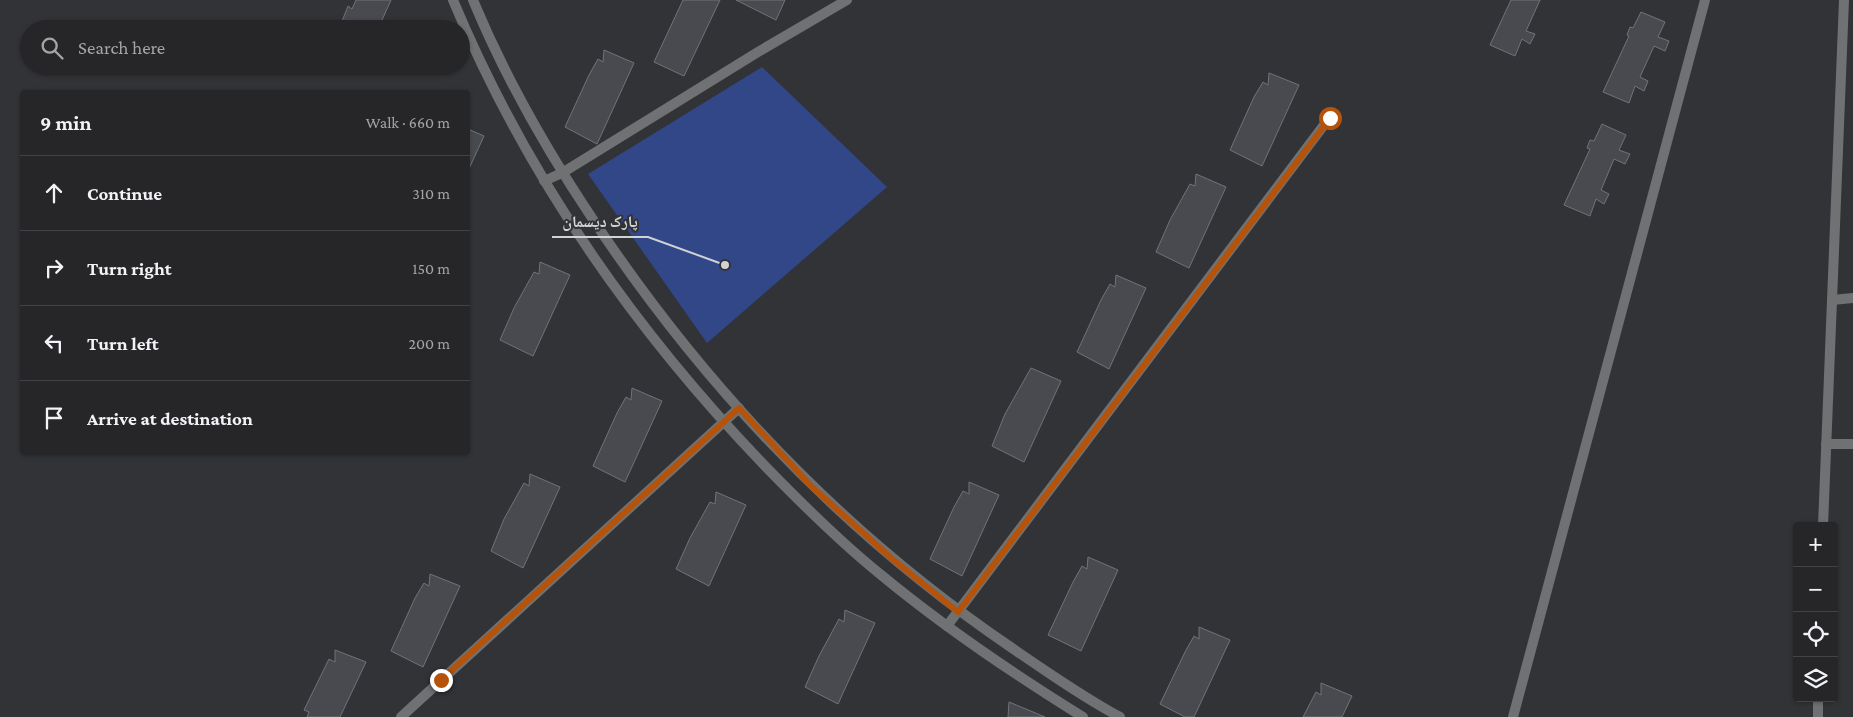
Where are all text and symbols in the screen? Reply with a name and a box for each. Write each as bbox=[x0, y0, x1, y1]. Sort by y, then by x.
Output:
search box bbox=[20, 20, 470, 75]
icon: search bbox=[38, 34, 66, 62]
text: Search here bbox=[78, 37, 165, 58]
route start bbox=[1319, 107, 1342, 130]
text: 9 min bbox=[40, 111, 91, 135]
text: Walk · 660 m bbox=[366, 114, 450, 131]
icon: ahead bbox=[40, 179, 68, 207]
text: Continue bbox=[87, 183, 162, 204]
text: 310 m bbox=[412, 185, 450, 202]
callout: پارک دیسمان bbox=[552, 206, 648, 237]
text: پارک دیسمان bbox=[562, 213, 638, 231]
icon: right bbox=[40, 254, 68, 282]
text: Turn right bbox=[87, 258, 172, 279]
text: 150 m bbox=[412, 260, 450, 277]
icon: left bbox=[40, 329, 68, 357]
text: Turn left bbox=[87, 333, 159, 354]
text: 200 m bbox=[408, 335, 450, 352]
icon: arrive bbox=[40, 404, 68, 432]
text: Arrive at destination bbox=[87, 408, 253, 429]
map controls bbox=[1793, 522, 1838, 702]
button: + bbox=[1793, 522, 1838, 567]
button: − bbox=[1793, 567, 1838, 612]
button: locate bbox=[1793, 612, 1838, 657]
button: layers bbox=[1793, 657, 1838, 702]
route end bbox=[430, 669, 453, 692]

